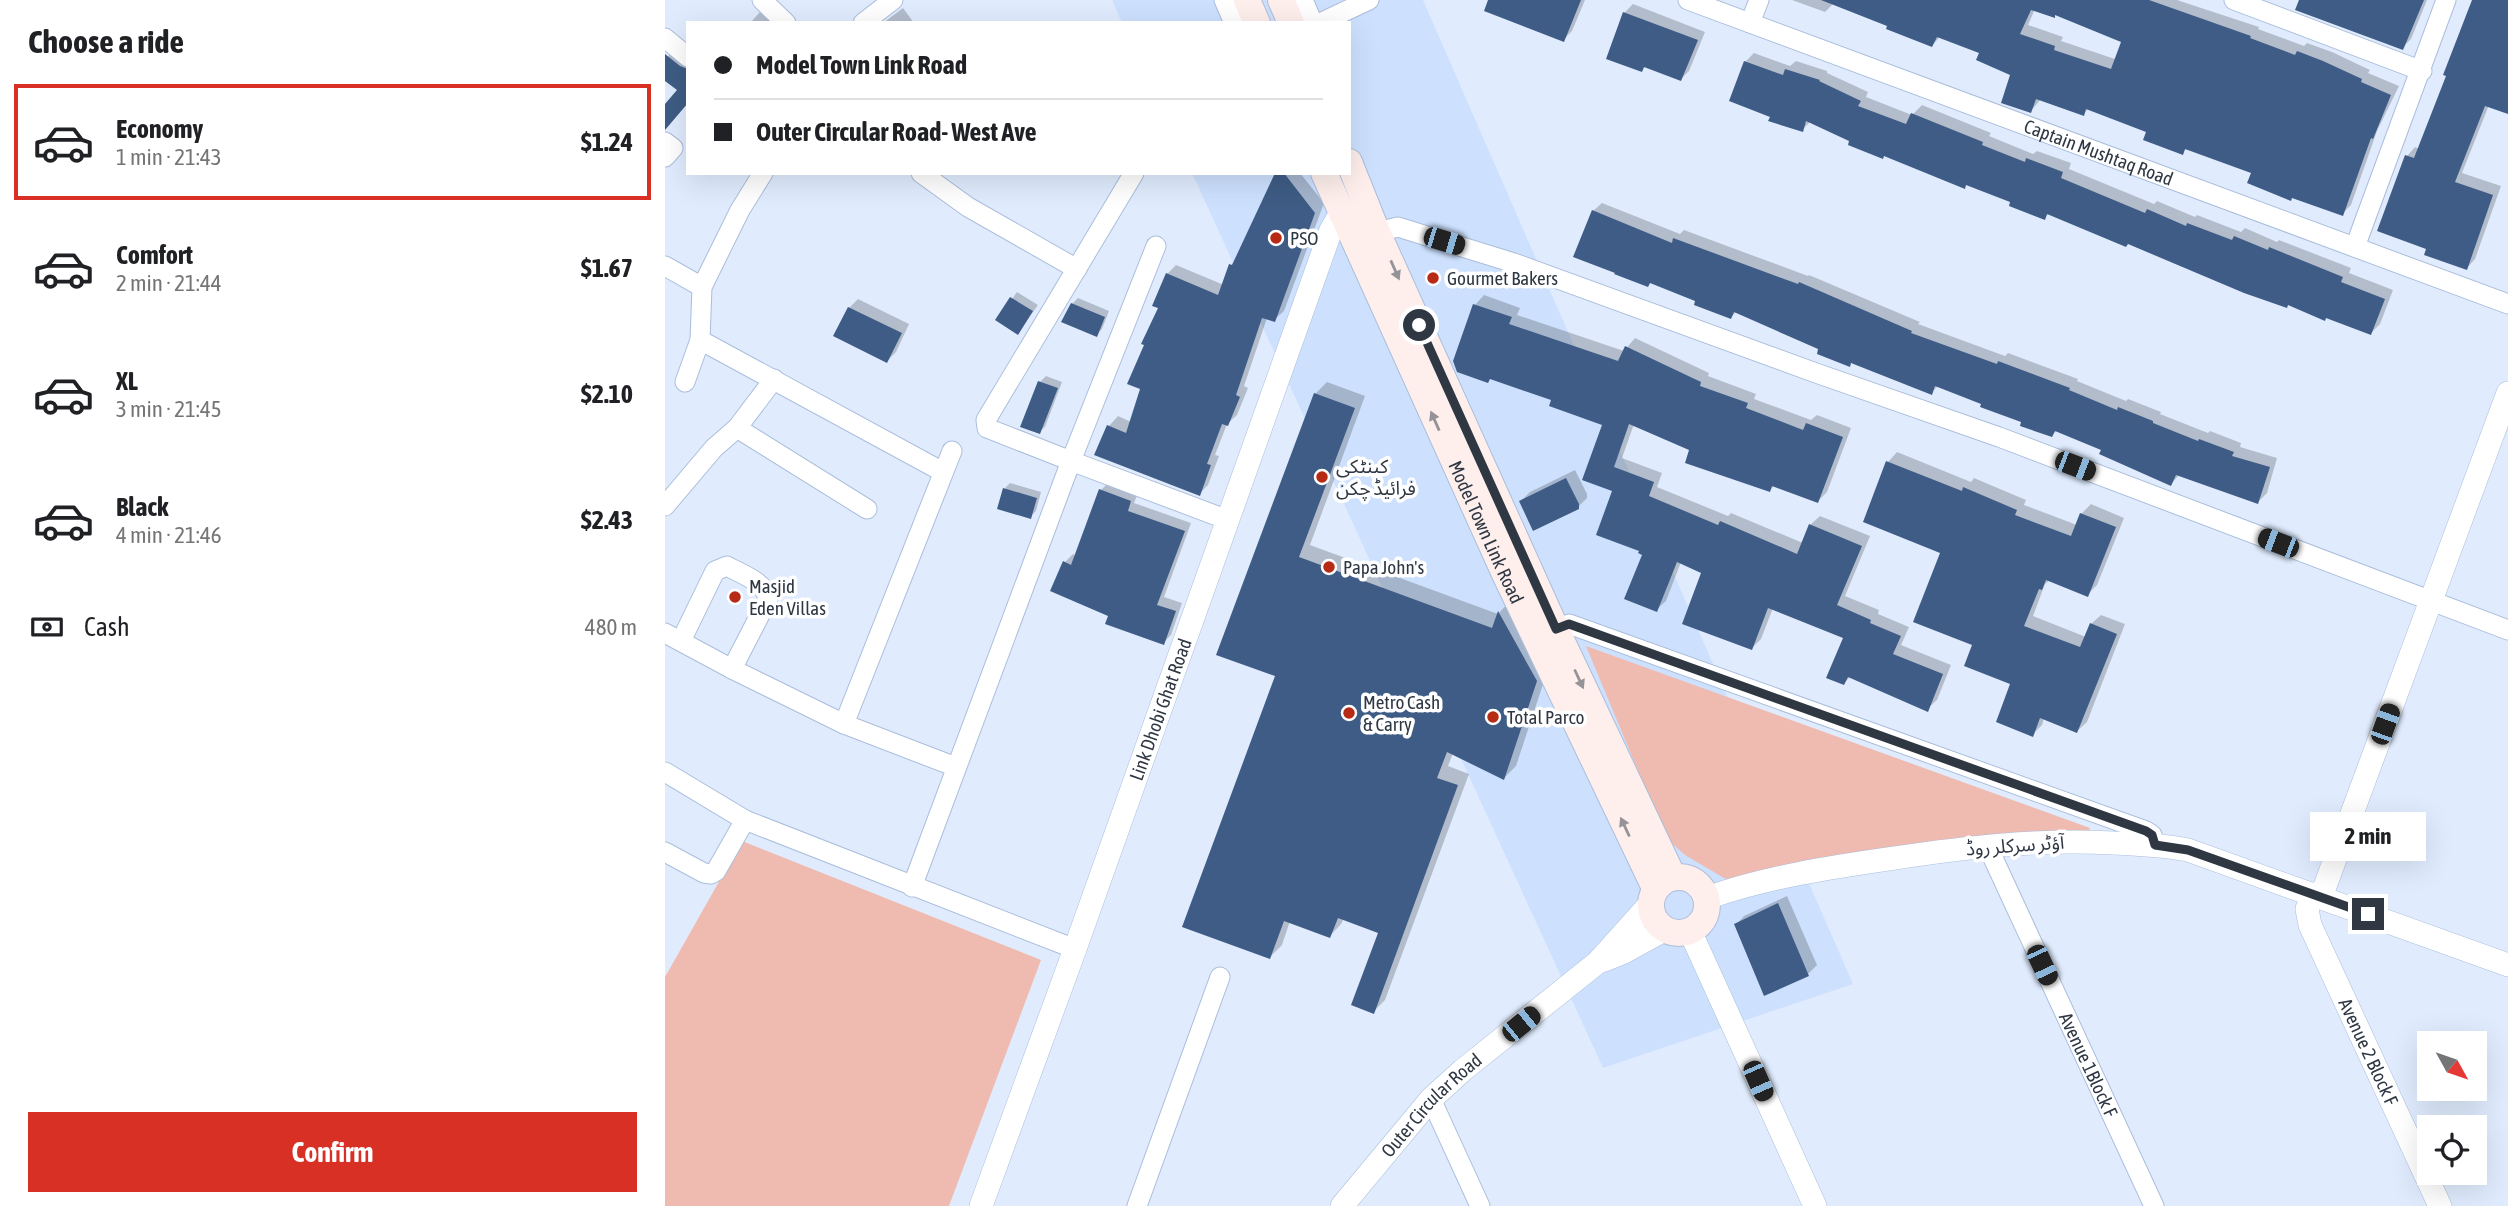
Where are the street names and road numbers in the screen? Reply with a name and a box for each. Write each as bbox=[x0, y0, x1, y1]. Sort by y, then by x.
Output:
street label: Captain Mushtaq Road bbox=[2021, 115, 2176, 190]
street label: Model Town Link Road bbox=[1444, 457, 1528, 607]
street label: Link Dhobi Ghat Road bbox=[1125, 635, 1196, 783]
street label: آؤٹر سرکلر روڈ bbox=[1965, 830, 2066, 860]
street label: Avenue 2 Block F bbox=[2334, 995, 2403, 1109]
street label: Avenue 1Block F bbox=[2055, 1009, 2122, 1121]
street label: Outer Circular Road bbox=[1377, 1049, 1486, 1161]

